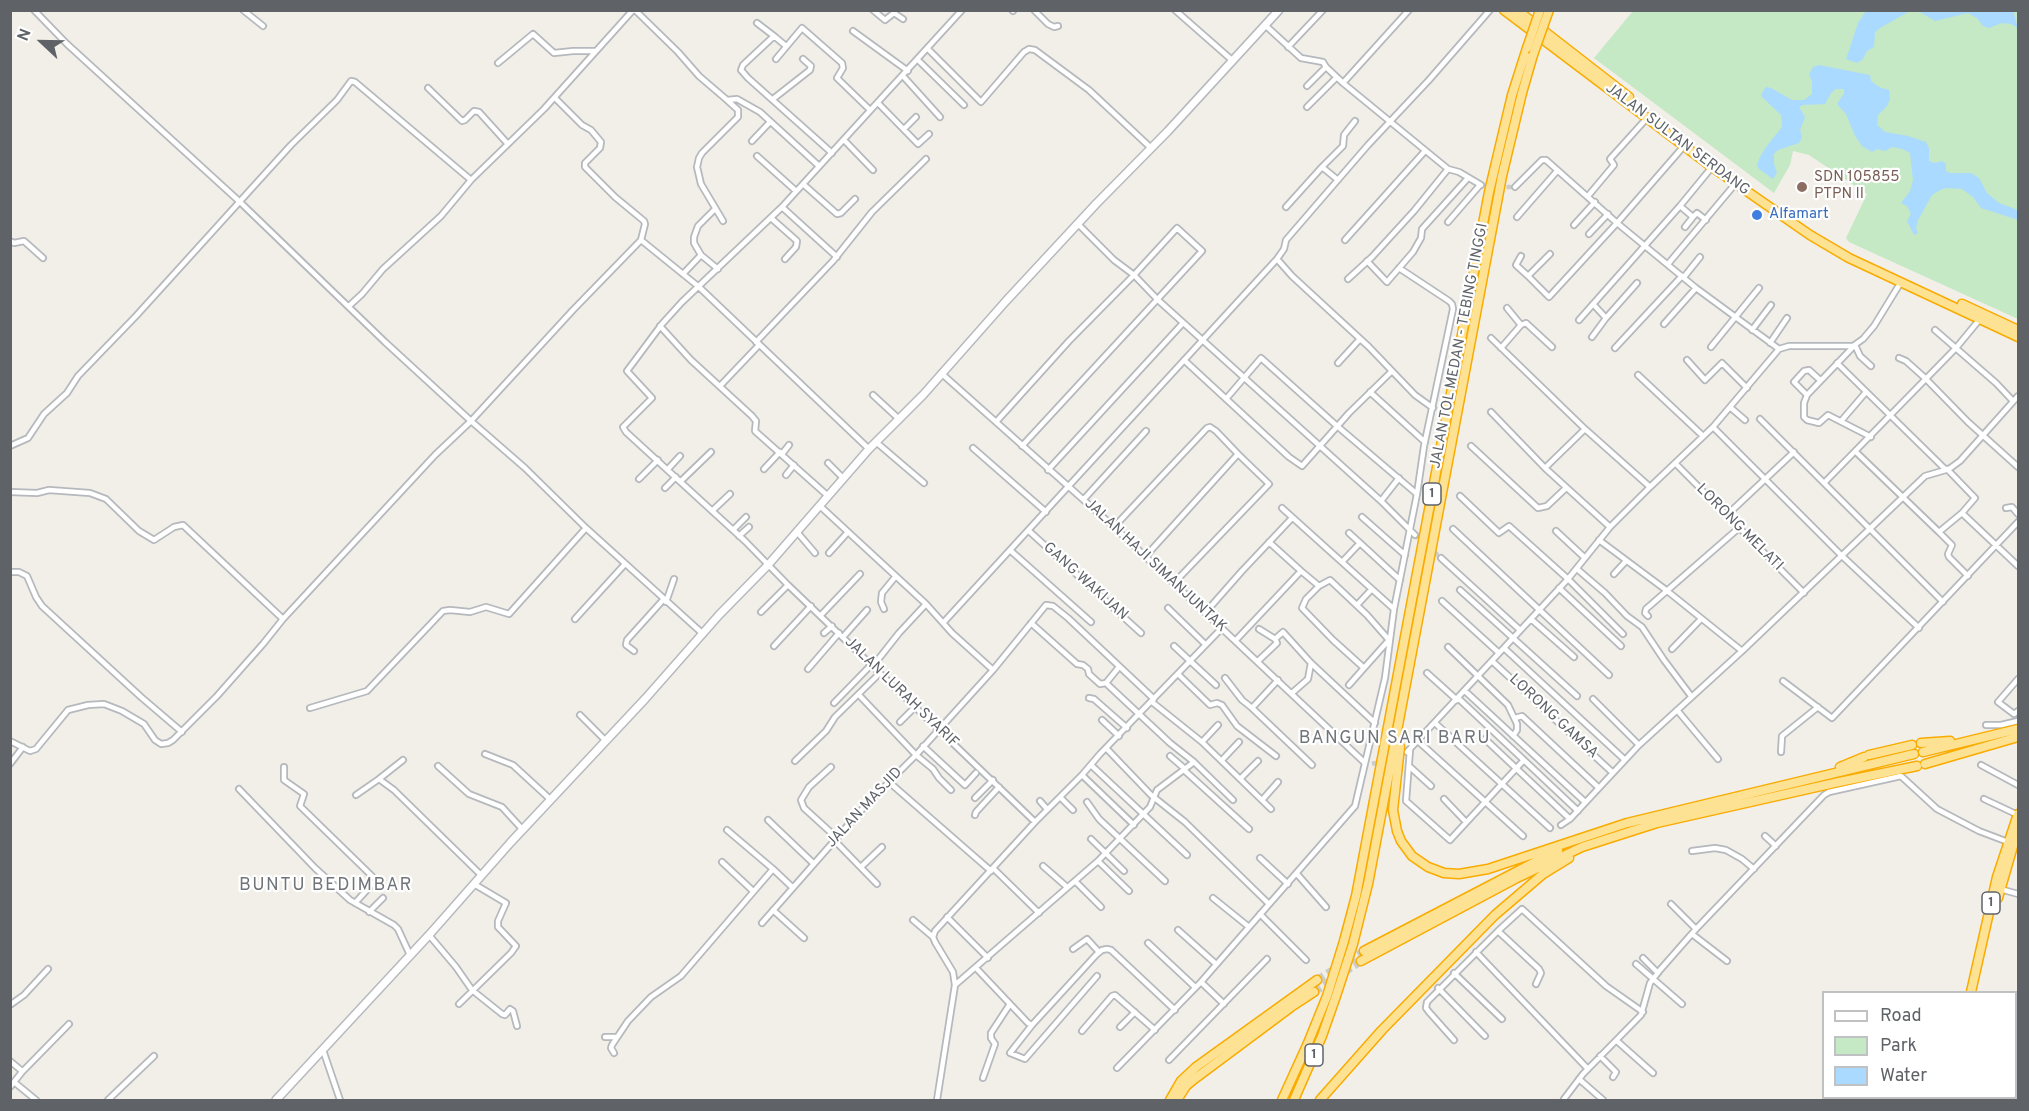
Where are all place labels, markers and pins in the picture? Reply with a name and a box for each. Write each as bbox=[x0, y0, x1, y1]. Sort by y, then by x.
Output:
place label: SDN 105855 PTPN II bbox=[1814, 169, 1900, 204]
marker: SDN 105855 PTPN II bbox=[1795, 180, 1809, 194]
place label: Alfamart bbox=[1769, 206, 1829, 224]
marker: Alfamart bbox=[1750, 208, 1764, 222]

